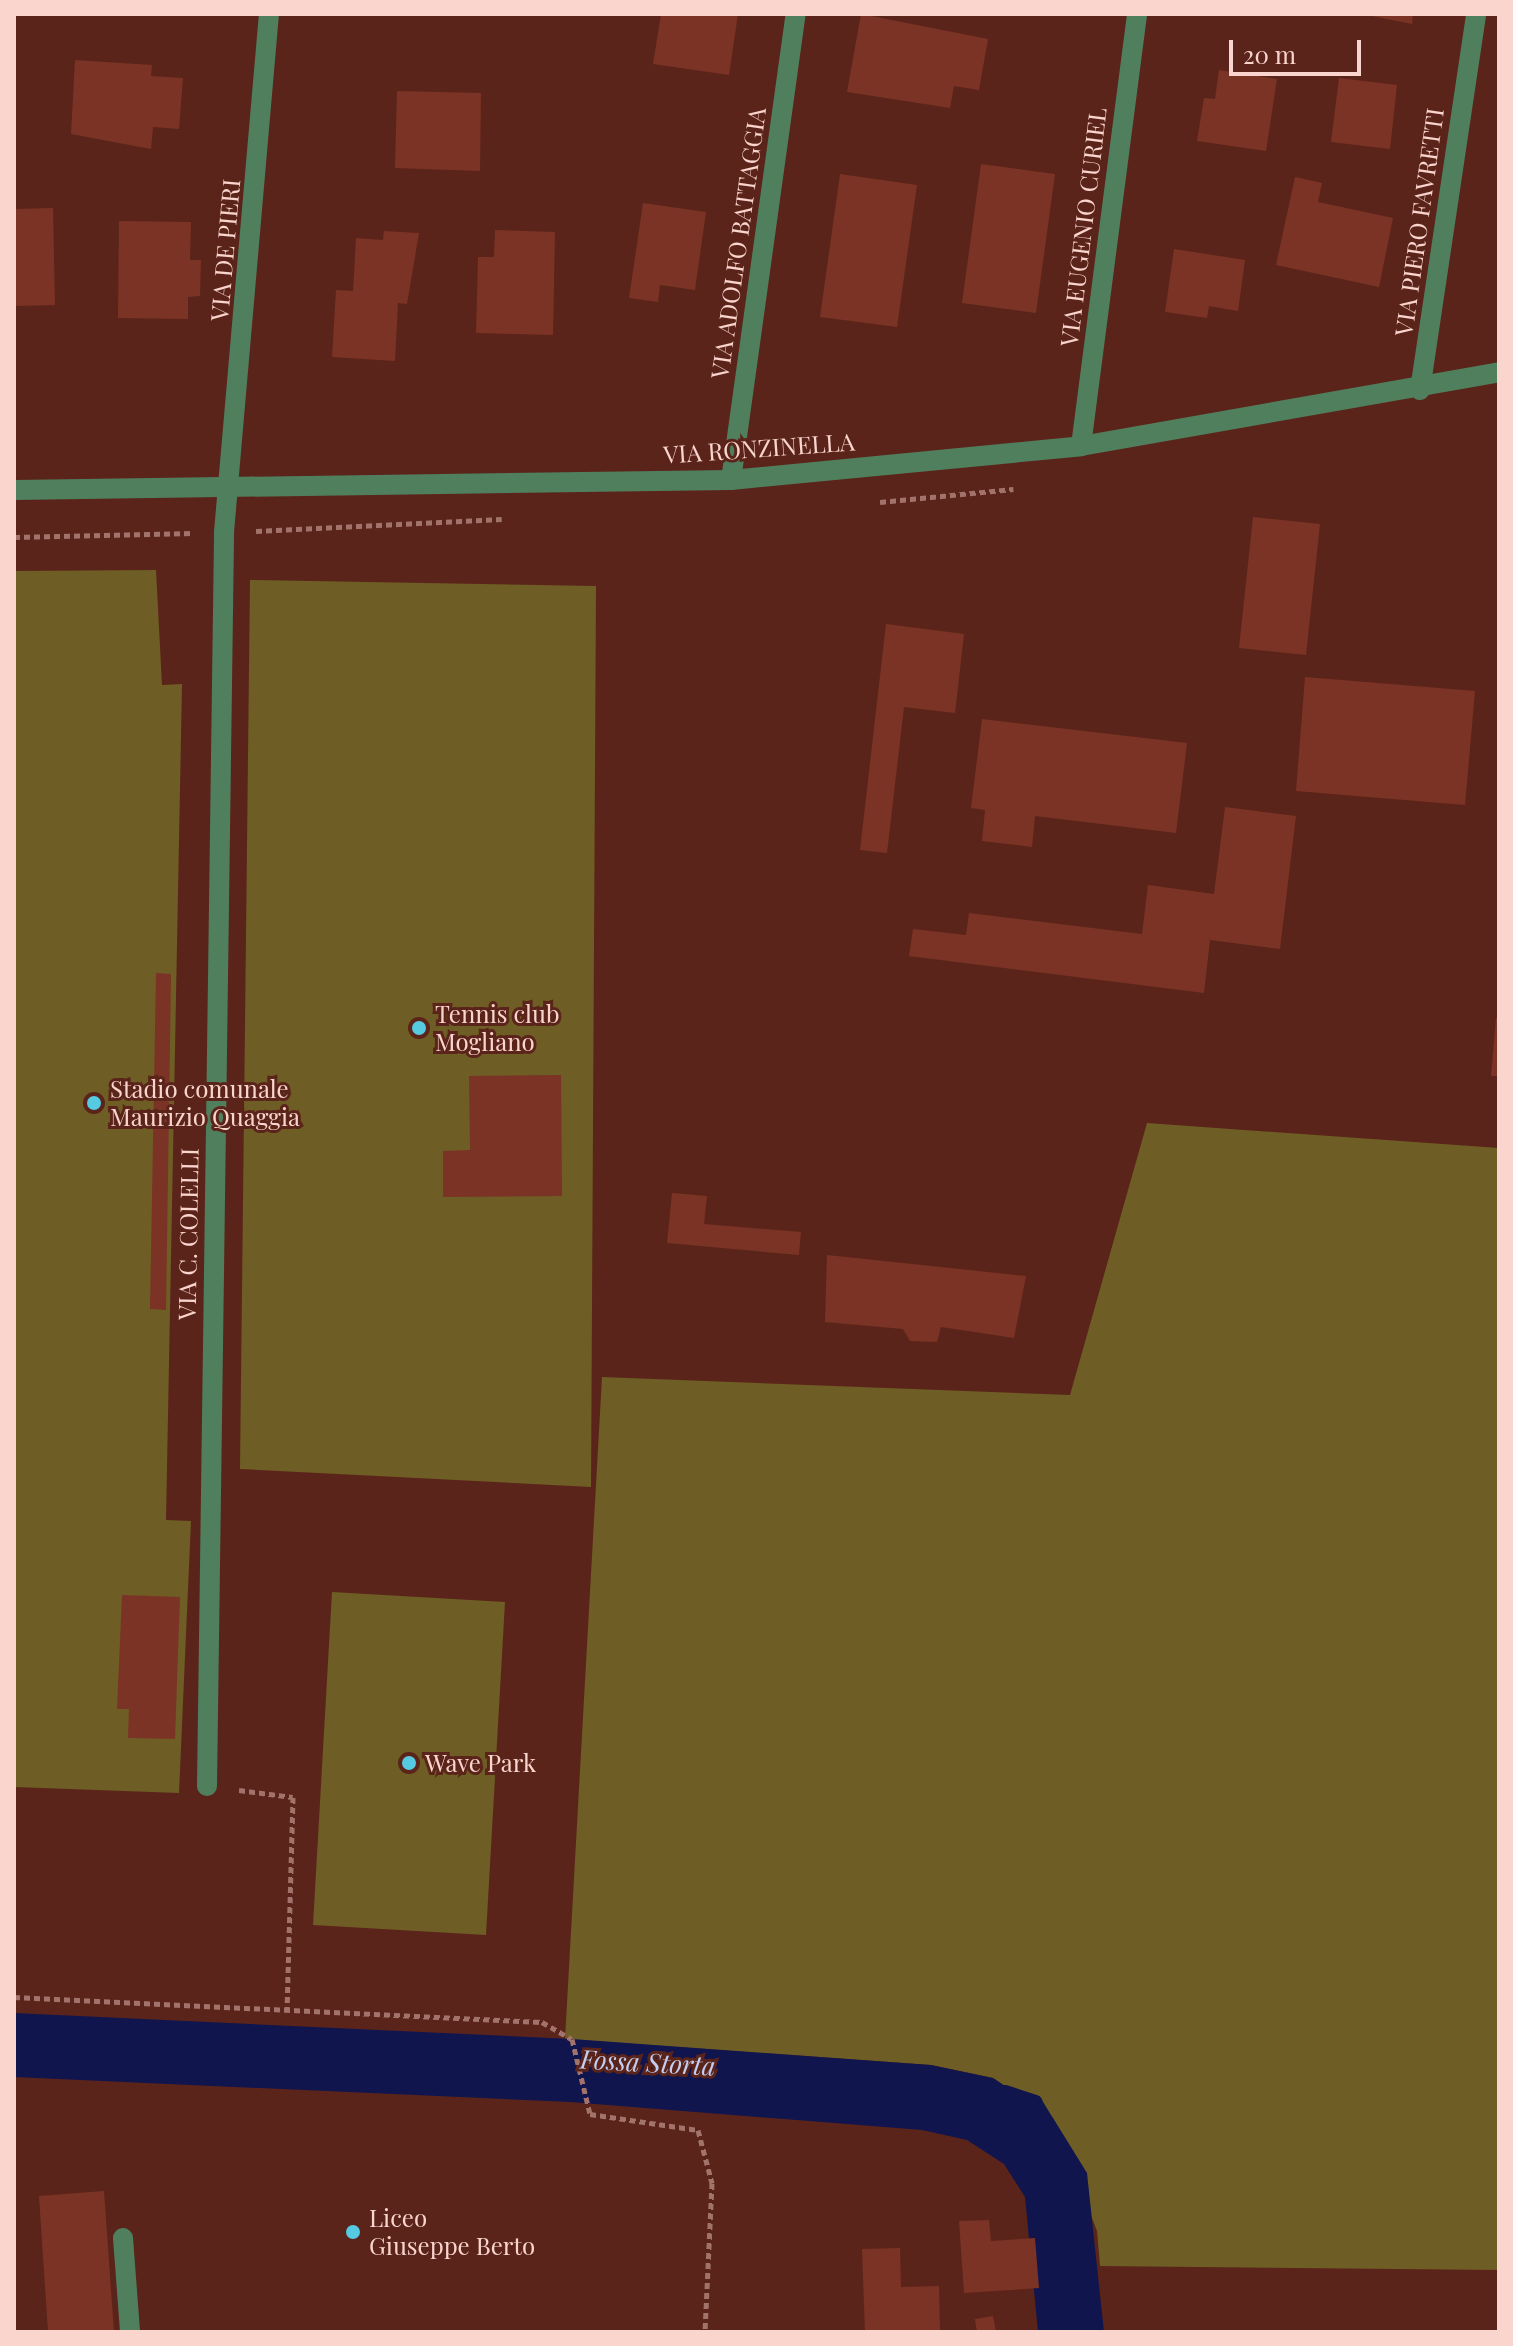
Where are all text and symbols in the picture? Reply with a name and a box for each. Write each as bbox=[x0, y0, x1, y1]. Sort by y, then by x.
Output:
scale bar bbox=[1233, 24, 1365, 74]
text: 20 m bbox=[1243, 38, 1296, 70]
street label: VIA ADOLFO BATTAGGIA bbox=[705, 105, 771, 381]
street label: VIA EUGENIO CURIEL bbox=[1054, 106, 1112, 348]
street label: VIA PIERO FAVRETTI bbox=[1389, 106, 1449, 338]
street label: VIA DE PIERI bbox=[204, 178, 246, 322]
street label: VIA RONZINELLA bbox=[662, 427, 856, 469]
place label: Tennis club Mogliano bbox=[435, 1000, 559, 1056]
marker: Tennis club Mogliano bbox=[410, 1019, 428, 1037]
place label: Stadio comunale Maurizio Quaggia bbox=[110, 1075, 300, 1131]
marker: Stadio comunale Maurizio Quaggia bbox=[85, 1094, 103, 1112]
street label: VIA C. COLELLI bbox=[172, 1148, 204, 1320]
place label: Wave Park bbox=[425, 1749, 536, 1777]
marker: Wave Park bbox=[400, 1754, 418, 1772]
water label: Fossa Storta bbox=[580, 2043, 716, 2081]
place label: Liceo Giuseppe Berto bbox=[369, 2204, 535, 2260]
marker: Liceo Giuseppe Berto bbox=[344, 2223, 362, 2241]

